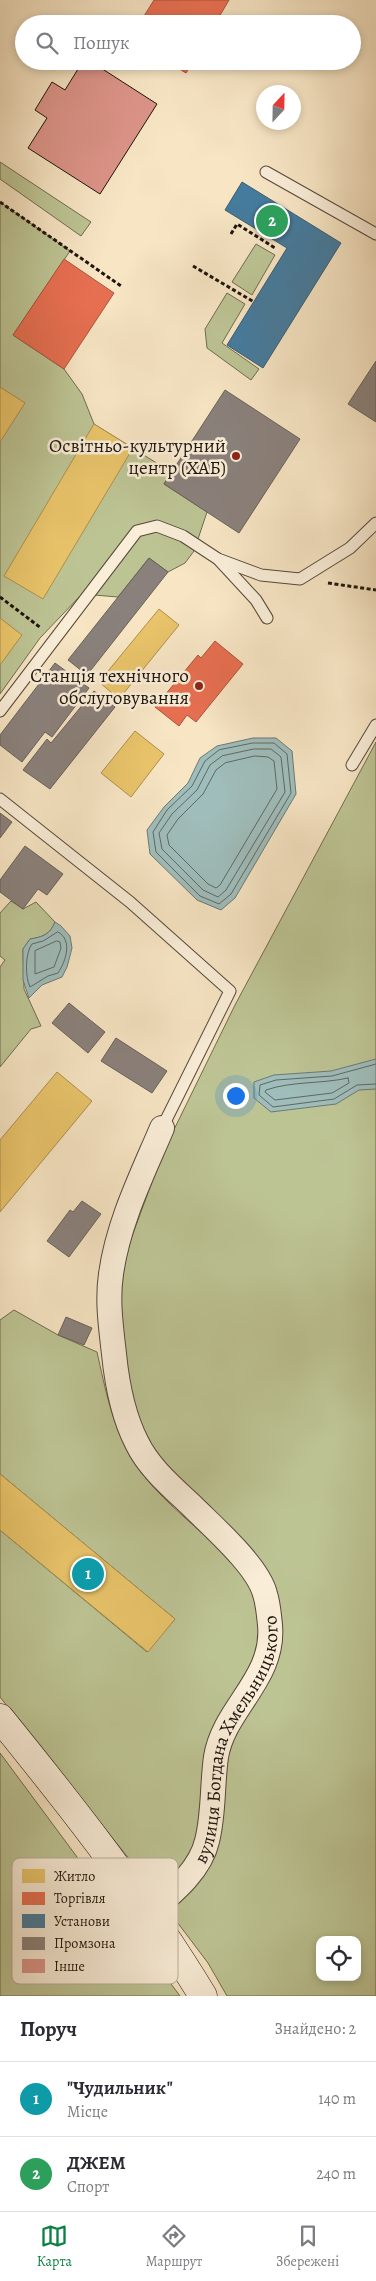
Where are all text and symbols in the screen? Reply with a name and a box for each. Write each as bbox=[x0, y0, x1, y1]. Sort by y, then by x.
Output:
search box bbox=[15, 15, 361, 70]
icon: search bbox=[33, 29, 61, 57]
text: Пошук bbox=[73, 30, 130, 56]
north arrow bbox=[256, 85, 301, 130]
pin: 2 bbox=[256, 202, 288, 240]
place label: Освітньо-культурний центр (ХАБ) bbox=[49, 433, 226, 481]
marker: Освітньо-культурний центр (ХАБ) bbox=[230, 450, 242, 462]
place label: Cтанція технічного обслуговування bbox=[30, 663, 189, 711]
marker: Cтанція технічного обслуговування bbox=[193, 680, 205, 692]
your location bbox=[223, 1083, 249, 1109]
pin: 1 bbox=[72, 1555, 104, 1593]
street label: вулиця Богдана Хмельницького bbox=[188, 1614, 284, 1868]
legend bbox=[12, 1858, 178, 1984]
text: Житло bbox=[54, 1867, 95, 1886]
text: Торгівля bbox=[54, 1889, 106, 1908]
text: Установи bbox=[54, 1912, 110, 1931]
text: Промзона bbox=[54, 1934, 116, 1953]
map controls bbox=[316, 1936, 361, 1981]
button: locate bbox=[316, 1936, 361, 1981]
text: Інше bbox=[54, 1957, 85, 1976]
text: Поруч bbox=[20, 2015, 77, 2043]
text: Знайдено: 2 bbox=[275, 2018, 356, 2040]
text: "Чудильник" bbox=[67, 2075, 173, 2101]
text: 1 bbox=[33, 2088, 39, 2110]
text: 140 m bbox=[318, 2088, 356, 2110]
text: Місце bbox=[67, 2101, 108, 2123]
text: ДЖЕМ bbox=[67, 2150, 126, 2176]
text: 2 bbox=[32, 2163, 40, 2185]
text: 240 m bbox=[316, 2163, 356, 2185]
text: Спорт bbox=[67, 2176, 109, 2198]
tab: Карта bbox=[37, 2222, 72, 2271]
tab: Маршрут bbox=[146, 2222, 202, 2271]
tab: Збережені bbox=[276, 2222, 339, 2271]

